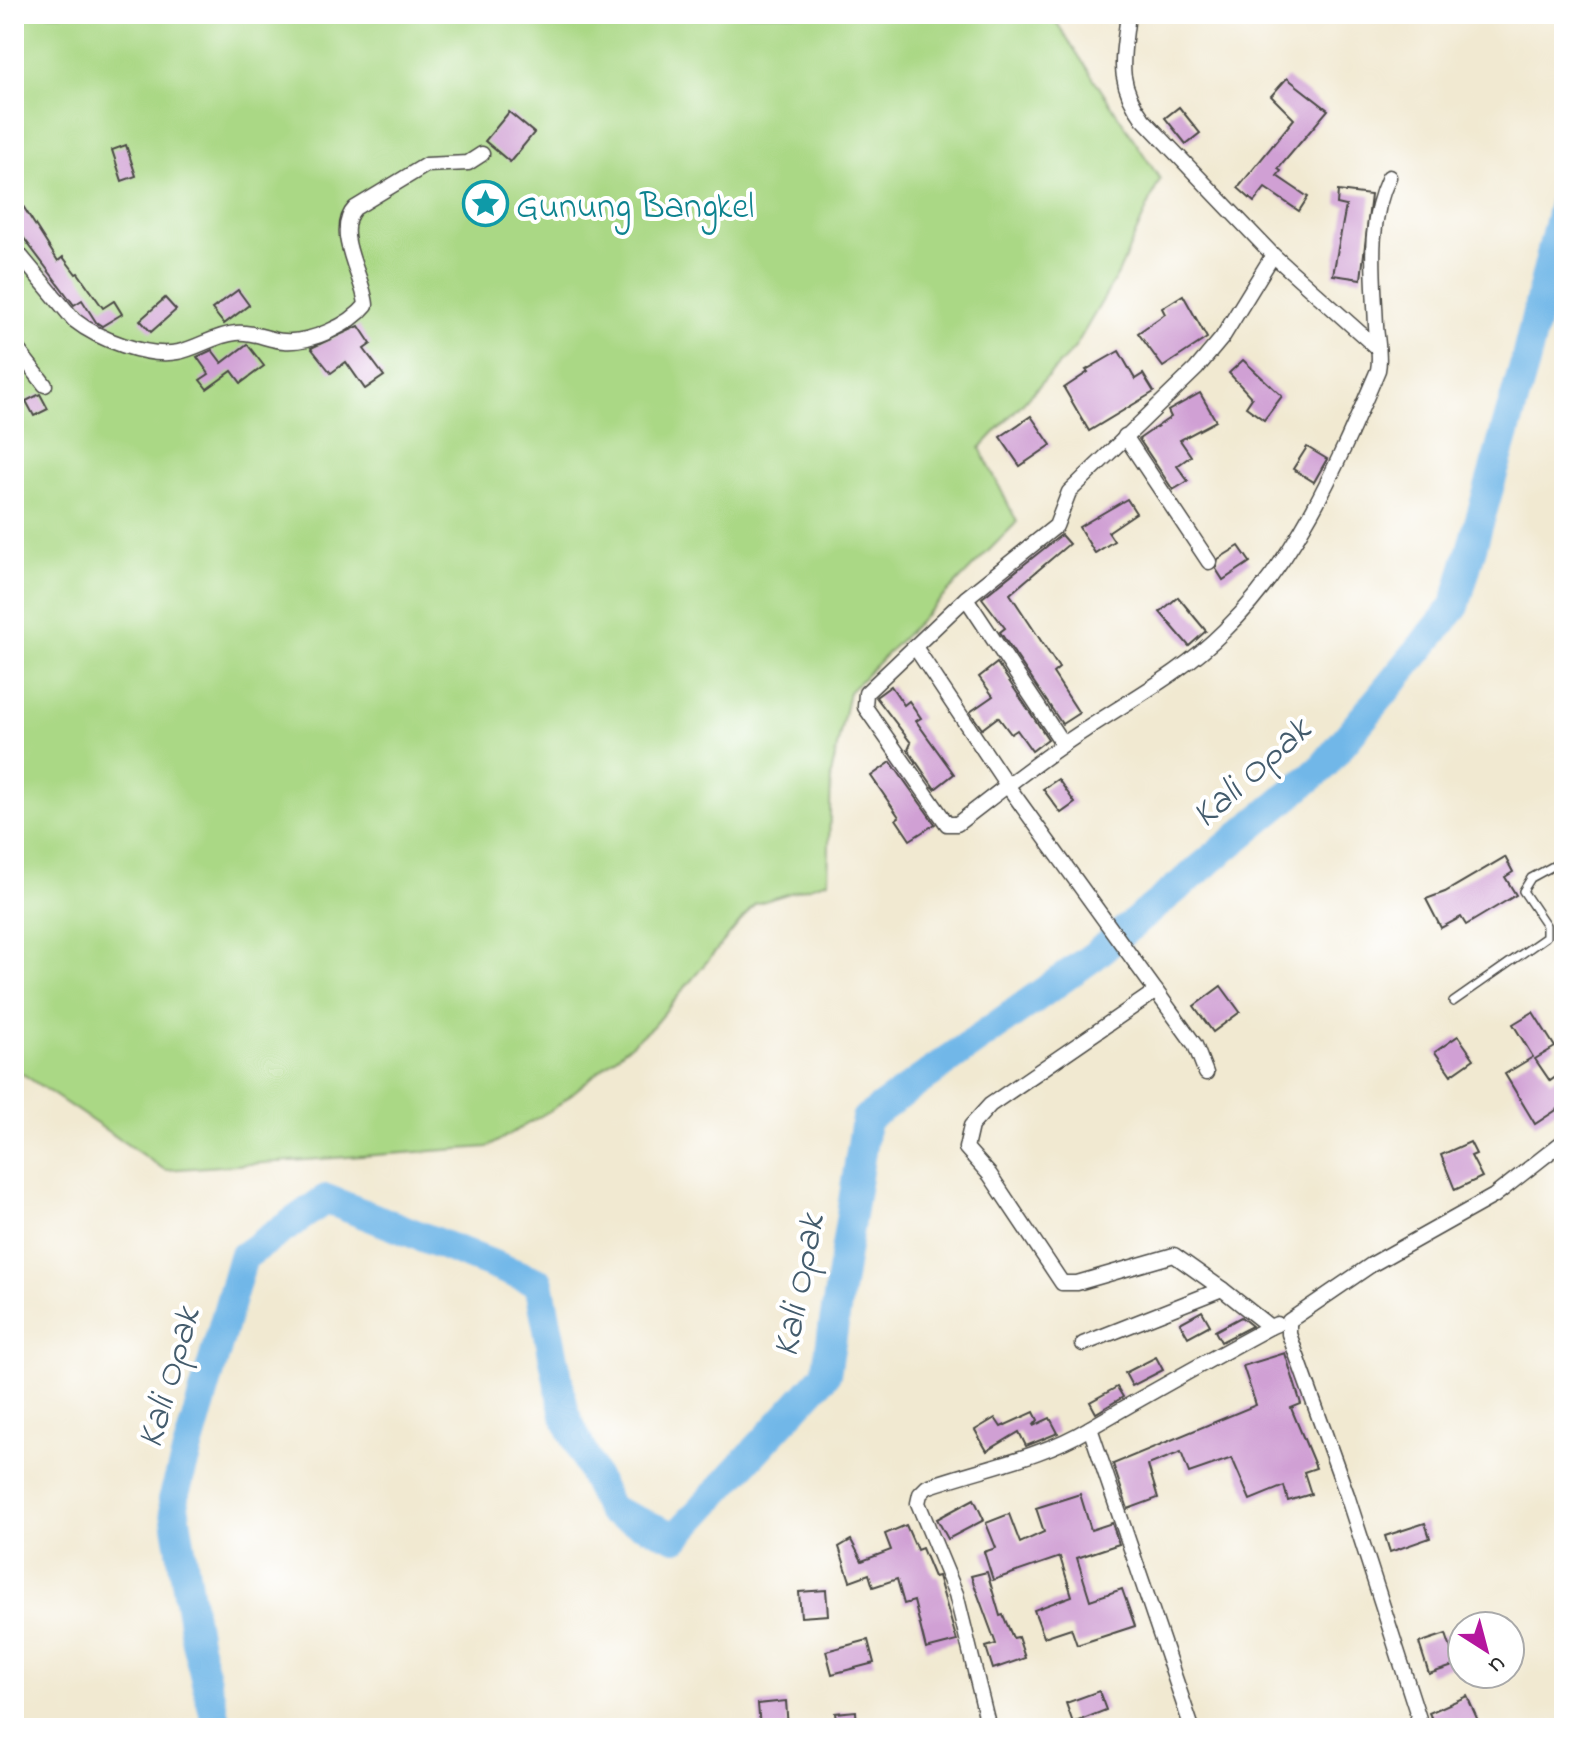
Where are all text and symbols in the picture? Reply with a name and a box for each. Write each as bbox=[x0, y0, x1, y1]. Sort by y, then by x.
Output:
place icon: Gunung Bangkel bbox=[461, 180, 509, 228]
place label: Gunung Bangkel bbox=[516, 182, 754, 235]
water label: Kali Opak bbox=[1180, 704, 1326, 843]
water label: Kali Opak bbox=[760, 1208, 842, 1362]
water label: Kali Opak bbox=[124, 1300, 218, 1455]
north arrow bbox=[1446, 1610, 1526, 1690]
text: U bbox=[1481, 1647, 1511, 1681]

